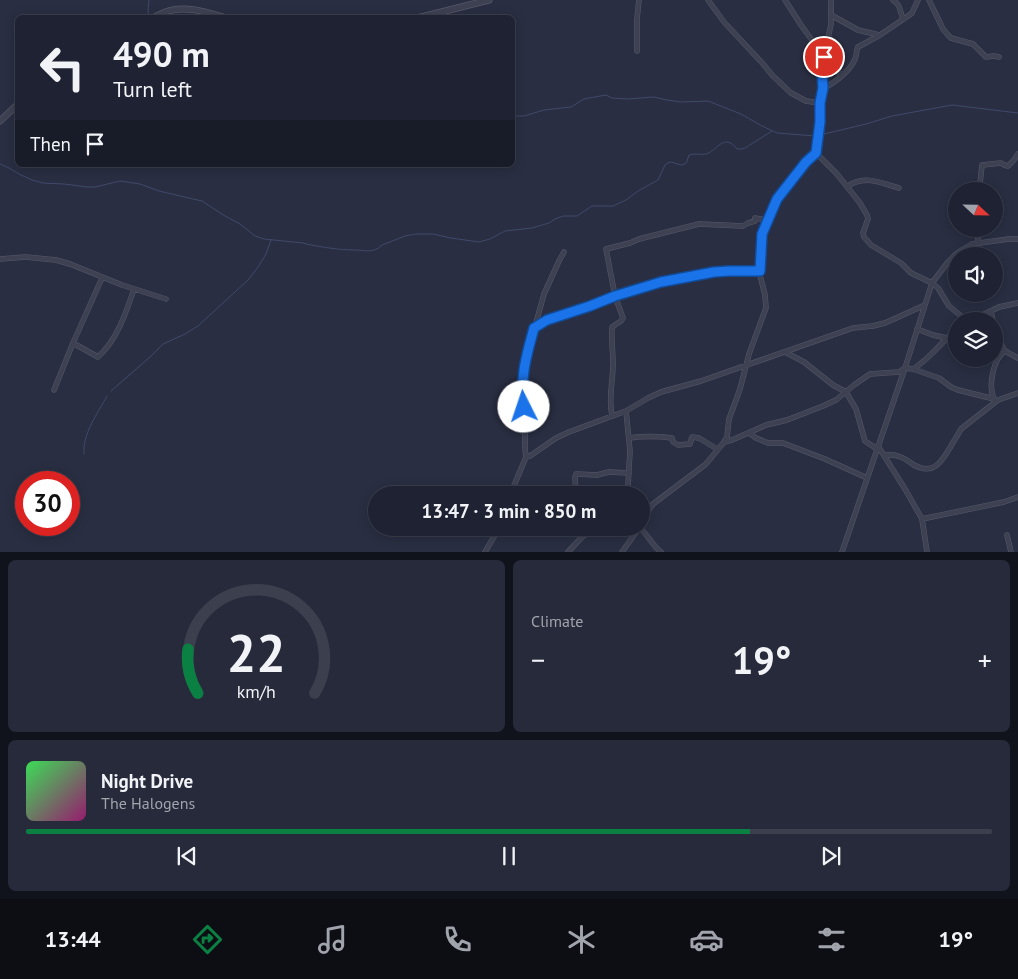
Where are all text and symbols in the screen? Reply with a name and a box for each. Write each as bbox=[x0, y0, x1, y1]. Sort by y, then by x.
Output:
text: 490 m bbox=[113, 31, 210, 77]
icon: left bbox=[30, 35, 95, 100]
pin bbox=[803, 36, 845, 78]
icon: arrive bbox=[810, 43, 838, 71]
text: Turn left bbox=[113, 75, 192, 103]
icon: arrive bbox=[81, 130, 109, 158]
text: Then bbox=[30, 132, 71, 156]
north arrow bbox=[948, 182, 1002, 238]
map controls bbox=[948, 182, 1003, 367]
button: sound bbox=[948, 247, 1003, 302]
button: layers bbox=[948, 312, 1003, 367]
position arrow bbox=[497, 380, 549, 432]
speed limit sign: 30 bbox=[15, 471, 80, 536]
text: 13:47 · 3 min · 850 m bbox=[422, 499, 596, 523]
text: Climate bbox=[531, 611, 583, 631]
text: 22 bbox=[227, 619, 286, 686]
text: 19° bbox=[732, 635, 791, 684]
text: − bbox=[531, 641, 545, 678]
text: + bbox=[978, 641, 992, 678]
text: km/h bbox=[237, 680, 276, 703]
text: Night Drive bbox=[101, 769, 193, 793]
text: The Halogens bbox=[101, 793, 195, 813]
icon: previous bbox=[173, 842, 201, 870]
icon: pause bbox=[495, 842, 523, 870]
icon: next bbox=[817, 842, 845, 870]
icon: directions bbox=[190, 922, 225, 957]
icon: music bbox=[315, 922, 350, 957]
icon: phone bbox=[440, 922, 475, 957]
icon: climate bbox=[564, 922, 599, 957]
icon: car bbox=[689, 922, 724, 957]
icon: filters bbox=[814, 922, 849, 957]
text: 13:44 bbox=[45, 925, 101, 953]
text: 19° bbox=[938, 925, 973, 953]

